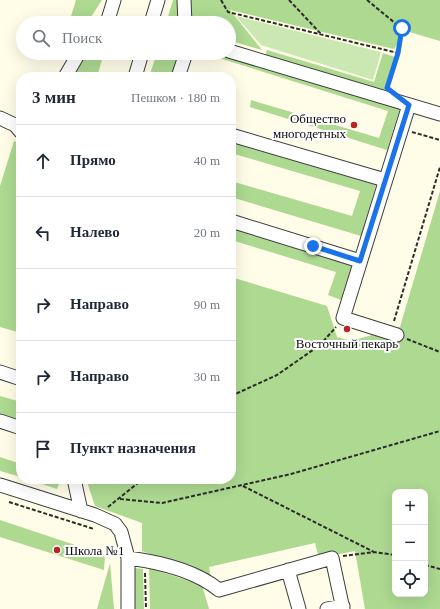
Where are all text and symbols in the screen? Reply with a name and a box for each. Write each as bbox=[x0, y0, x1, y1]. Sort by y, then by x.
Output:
search box bbox=[16, 16, 236, 60]
route start bbox=[393, 19, 411, 37]
icon: search bbox=[30, 27, 52, 49]
text: Поиск bbox=[62, 30, 102, 46]
text: 3 мин bbox=[32, 88, 76, 107]
text: Пешком · 180 m bbox=[131, 90, 220, 105]
place label: Общество многодетных bbox=[273, 111, 346, 141]
marker: Общество многодетных bbox=[349, 120, 359, 130]
icon: ahead bbox=[32, 150, 54, 172]
text: Прямо bbox=[70, 152, 116, 168]
text: 40 m bbox=[194, 153, 220, 168]
icon: left bbox=[32, 222, 54, 244]
text: Налево bbox=[70, 224, 120, 240]
text: 20 m bbox=[194, 225, 220, 240]
route end bbox=[304, 237, 322, 255]
icon: right bbox=[32, 294, 54, 316]
text: Направо bbox=[70, 296, 129, 312]
text: 90 m bbox=[194, 297, 220, 312]
marker: Восточный пекарь bbox=[342, 324, 352, 334]
place label: Восточный пекарь bbox=[296, 336, 398, 351]
icon: right bbox=[32, 366, 54, 388]
text: Направо bbox=[70, 368, 129, 384]
text: 30 m bbox=[194, 369, 220, 384]
icon: arrive bbox=[32, 438, 54, 460]
text: Пункт назначения bbox=[70, 440, 196, 456]
map controls bbox=[392, 489, 428, 597]
button: + bbox=[392, 489, 428, 525]
button: − bbox=[392, 525, 428, 561]
place label: Школа №1 bbox=[65, 543, 125, 558]
marker: Школа №1 bbox=[52, 545, 62, 555]
button: locate bbox=[392, 561, 428, 597]

